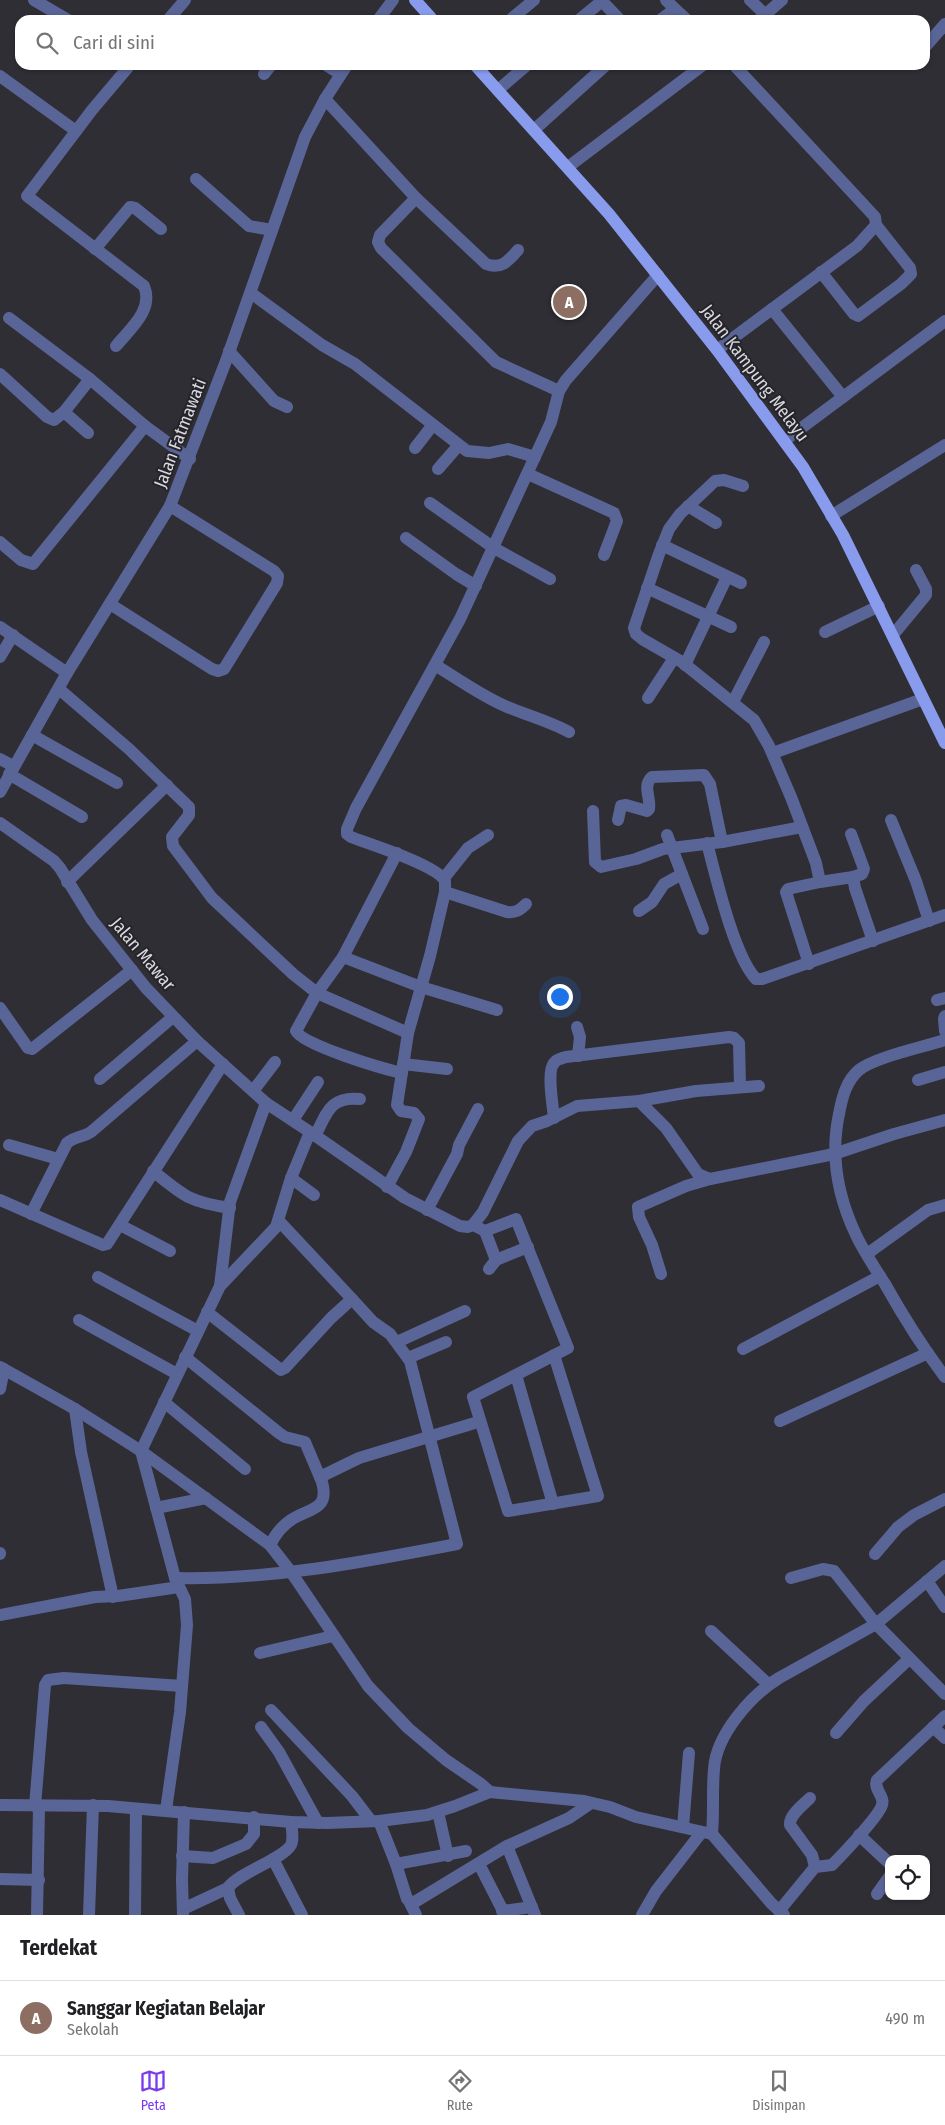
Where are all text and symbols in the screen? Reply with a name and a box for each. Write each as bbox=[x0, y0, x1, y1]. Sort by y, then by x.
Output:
search box bbox=[15, 15, 930, 70]
icon: search bbox=[33, 29, 61, 57]
text: Cari di sini bbox=[73, 31, 155, 54]
pin: A bbox=[553, 283, 585, 321]
street label: Jalan Kampung Melayu bbox=[696, 300, 814, 446]
street label: Jalan Fatmawati bbox=[149, 375, 211, 491]
street label: Jalan Mawar bbox=[106, 913, 180, 996]
your location bbox=[547, 984, 573, 1010]
map controls bbox=[885, 1855, 930, 1900]
button: locate bbox=[885, 1855, 930, 1900]
text: Terdekat bbox=[20, 1935, 97, 1961]
text: Sanggar Kegiatan Belajar bbox=[67, 1997, 265, 2020]
text: A bbox=[32, 2009, 40, 2028]
text: 490 m bbox=[885, 2009, 925, 2028]
text: Sekolah bbox=[67, 2020, 119, 2039]
tab: Peta bbox=[139, 2067, 167, 2114]
tab: Rute bbox=[446, 2067, 474, 2114]
tab: Disimpan bbox=[752, 2067, 806, 2114]

